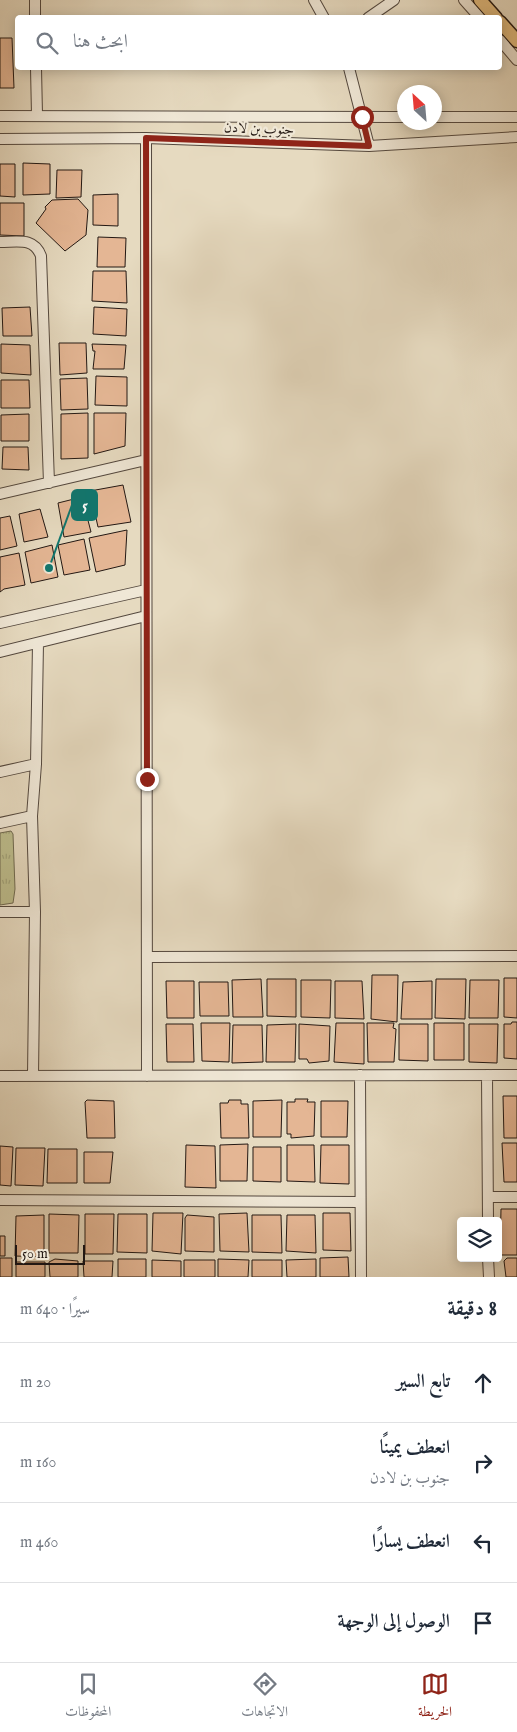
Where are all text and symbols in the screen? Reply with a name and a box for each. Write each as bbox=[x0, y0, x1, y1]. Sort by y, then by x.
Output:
search box bbox=[15, 15, 502, 70]
icon: search bbox=[33, 29, 61, 57]
text: ابحث هنا bbox=[73, 30, 128, 54]
north arrow bbox=[397, 85, 442, 130]
route start bbox=[351, 106, 374, 129]
street label: جنوب بن لادن bbox=[224, 119, 294, 139]
callout: 5 bbox=[72, 490, 97, 520]
text: 5 bbox=[82, 496, 88, 515]
route end bbox=[136, 768, 159, 791]
map controls bbox=[457, 1217, 502, 1262]
button: layers bbox=[457, 1217, 502, 1262]
scale bar bbox=[15, 1242, 85, 1265]
text: 50 m bbox=[22, 1245, 48, 1263]
text: 8 دقيقة bbox=[448, 1296, 497, 1323]
text: سيرًا · 640 m bbox=[20, 1300, 90, 1320]
icon: ahead bbox=[469, 1369, 497, 1397]
text: تابع السير bbox=[396, 1370, 450, 1394]
text: 20 m bbox=[20, 1373, 51, 1393]
text: انعطف يمينًا bbox=[380, 1436, 450, 1460]
icon: right bbox=[469, 1449, 497, 1477]
text: 160 m bbox=[20, 1453, 56, 1473]
text: جنوب بن لادن bbox=[370, 1469, 450, 1489]
icon: left bbox=[469, 1529, 497, 1557]
text: انعطف يسارًا bbox=[372, 1530, 450, 1554]
text: 460 m bbox=[20, 1533, 58, 1553]
icon: arrive bbox=[469, 1609, 497, 1637]
text: الوصول إلى الوجهة bbox=[338, 1610, 450, 1634]
tab: المحفوظات bbox=[65, 1670, 111, 1725]
tab: الاتجاهات bbox=[241, 1670, 288, 1725]
tab: الخريطة bbox=[418, 1670, 452, 1725]

